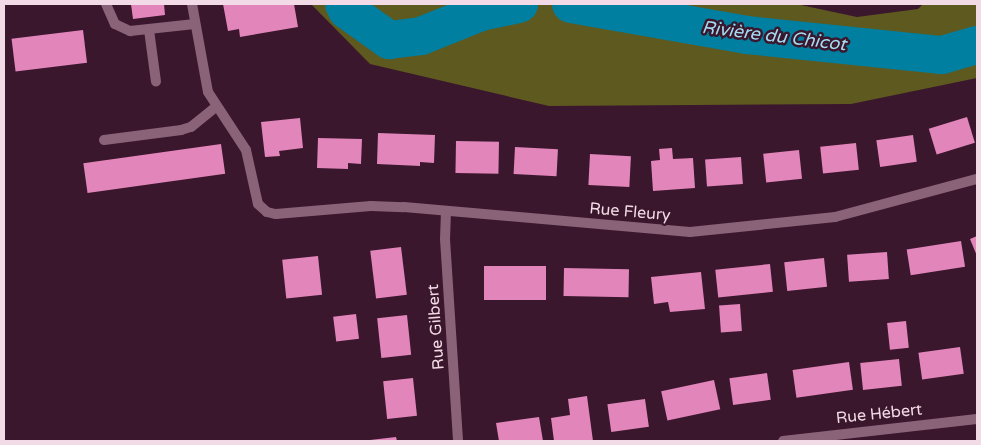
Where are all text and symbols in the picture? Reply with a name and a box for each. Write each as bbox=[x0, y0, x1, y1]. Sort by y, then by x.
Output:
water label: Rivière du Chicot bbox=[701, 16, 847, 56]
street label: Rue Fleury bbox=[589, 199, 671, 225]
street label: Rue Gilbert bbox=[423, 284, 449, 370]
street label: Rue Hébert bbox=[835, 400, 923, 428]

